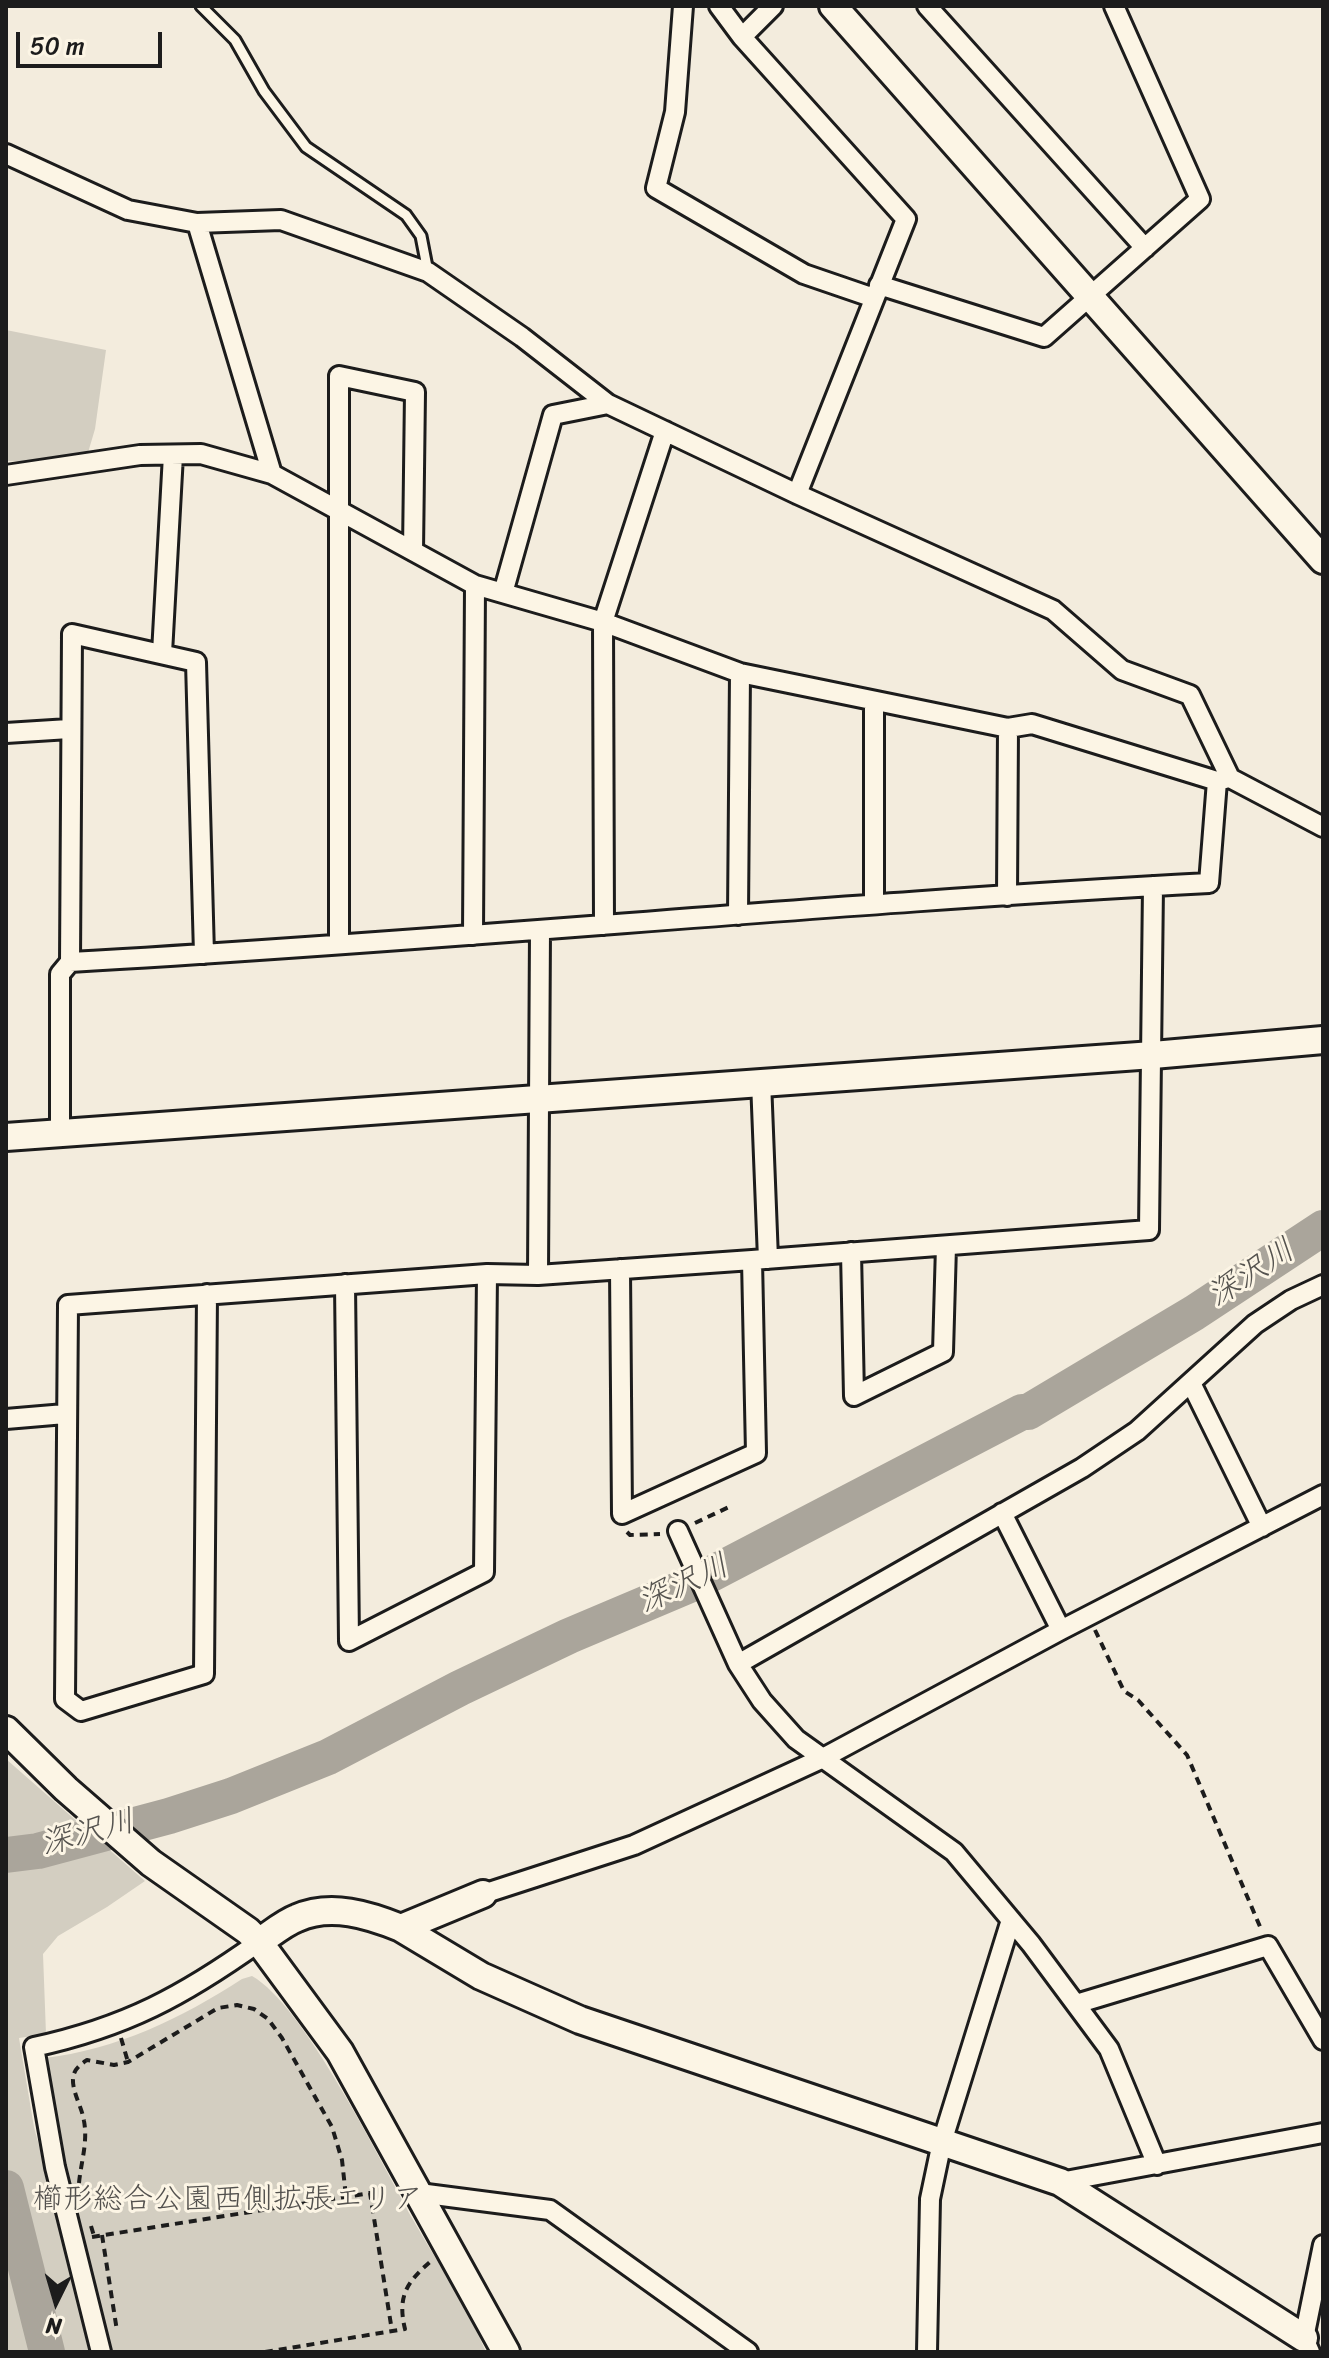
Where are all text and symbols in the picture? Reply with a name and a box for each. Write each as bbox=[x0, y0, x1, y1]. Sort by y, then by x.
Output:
scale bar bbox=[20, 16, 166, 66]
text: 50 m bbox=[30, 25, 85, 67]
water label: 深沢川 bbox=[1201, 1232, 1303, 1316]
water label: 深沢川 bbox=[632, 1547, 736, 1623]
water label: 深沢川 bbox=[37, 1803, 139, 1865]
park label: 櫛形総合公園西側拡張エリア bbox=[33, 2182, 423, 2218]
north arrow bbox=[16, 2262, 96, 2342]
text: N bbox=[45, 2306, 63, 2346]

